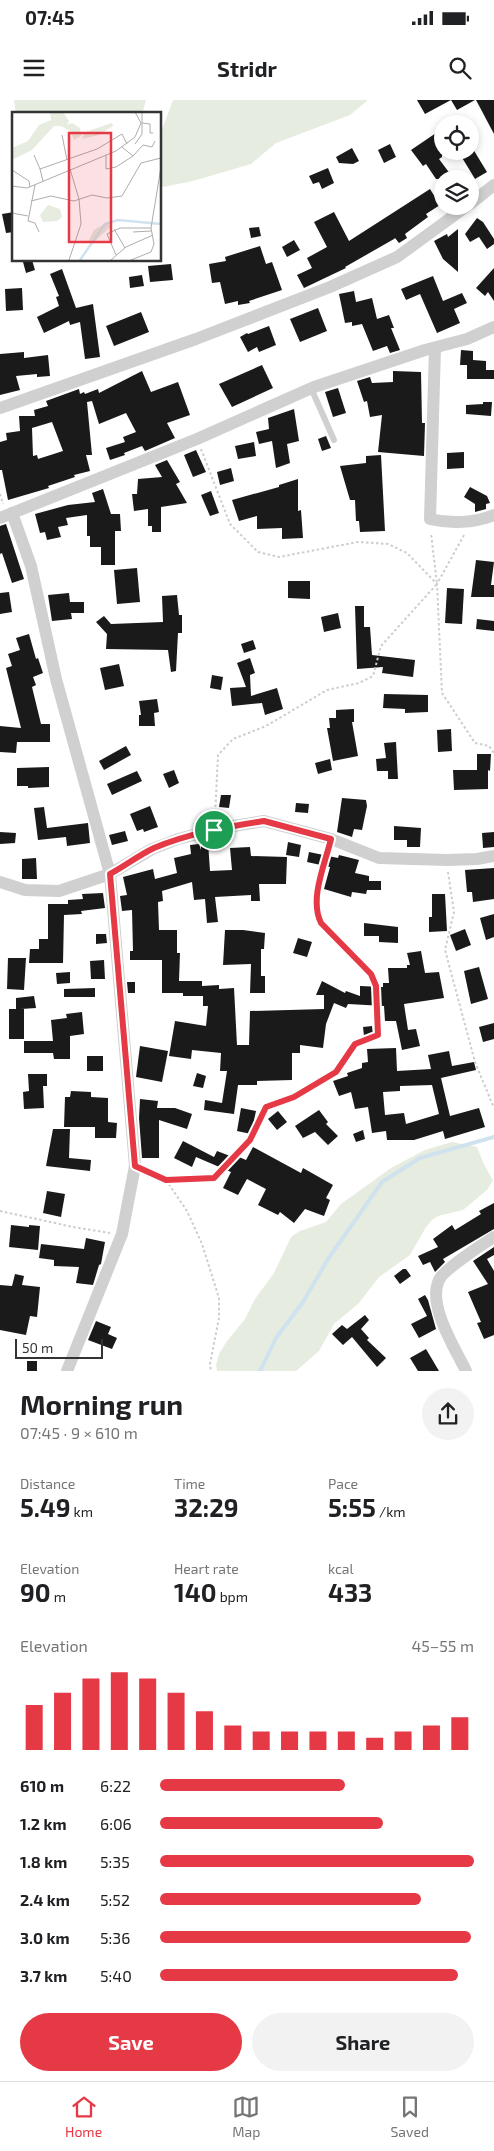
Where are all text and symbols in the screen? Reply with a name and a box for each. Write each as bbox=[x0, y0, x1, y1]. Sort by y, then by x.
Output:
text: 07:45 bbox=[25, 6, 75, 29]
icon: menu bbox=[20, 54, 48, 82]
icon: search bbox=[446, 54, 474, 82]
text: Stridr bbox=[217, 55, 277, 81]
inset map bbox=[12, 112, 161, 261]
map controls bbox=[434, 115, 479, 215]
button: locate bbox=[434, 115, 479, 160]
button: layers bbox=[434, 170, 479, 215]
pin bbox=[193, 809, 235, 851]
icon: arrive bbox=[200, 816, 228, 844]
scale bar bbox=[15, 1336, 102, 1359]
text: 50 m bbox=[22, 1339, 53, 1356]
text: Morning run bbox=[20, 1387, 183, 1421]
button: share bbox=[422, 1388, 474, 1440]
text: 07:45 · 9 × 610 m bbox=[20, 1423, 138, 1442]
text: Distance bbox=[20, 1475, 75, 1492]
text: Time bbox=[174, 1475, 205, 1492]
text: Pace bbox=[328, 1475, 358, 1492]
text: 5.49 bbox=[20, 1492, 70, 1522]
text: 32:29 bbox=[174, 1492, 238, 1522]
text: 5:55 bbox=[328, 1492, 376, 1522]
text: km bbox=[70, 1503, 93, 1520]
text: /km bbox=[376, 1503, 406, 1520]
text: Elevation bbox=[20, 1560, 79, 1577]
text: Heart rate bbox=[174, 1560, 239, 1577]
text: kcal bbox=[328, 1560, 354, 1577]
text: 90 bbox=[20, 1577, 51, 1607]
text: 140 bbox=[174, 1577, 217, 1607]
text: 433 bbox=[328, 1577, 372, 1607]
text: m bbox=[51, 1588, 66, 1605]
text: bpm bbox=[217, 1588, 248, 1605]
text: Elevation bbox=[20, 1636, 88, 1655]
text: 45–55 m bbox=[411, 1636, 474, 1655]
text: 610 m bbox=[20, 1776, 64, 1795]
text: 6:22 bbox=[100, 1776, 131, 1795]
text: 1.2 km bbox=[20, 1814, 67, 1833]
text: 6:06 bbox=[100, 1814, 132, 1833]
text: 1.8 km bbox=[20, 1852, 67, 1871]
text: 5:35 bbox=[100, 1852, 130, 1871]
text: 2.4 km bbox=[20, 1890, 70, 1909]
text: 5:52 bbox=[100, 1890, 130, 1909]
text: 3.0 km bbox=[20, 1928, 70, 1947]
text: 5:36 bbox=[100, 1928, 130, 1947]
text: 3.7 km bbox=[20, 1966, 67, 1985]
text: 5:40 bbox=[100, 1966, 132, 1985]
button: Save bbox=[20, 2013, 242, 2071]
button: Share bbox=[252, 2013, 474, 2071]
tab: Home bbox=[65, 2093, 102, 2140]
tab: Map bbox=[232, 2093, 260, 2140]
tab: Saved bbox=[391, 2093, 429, 2140]

